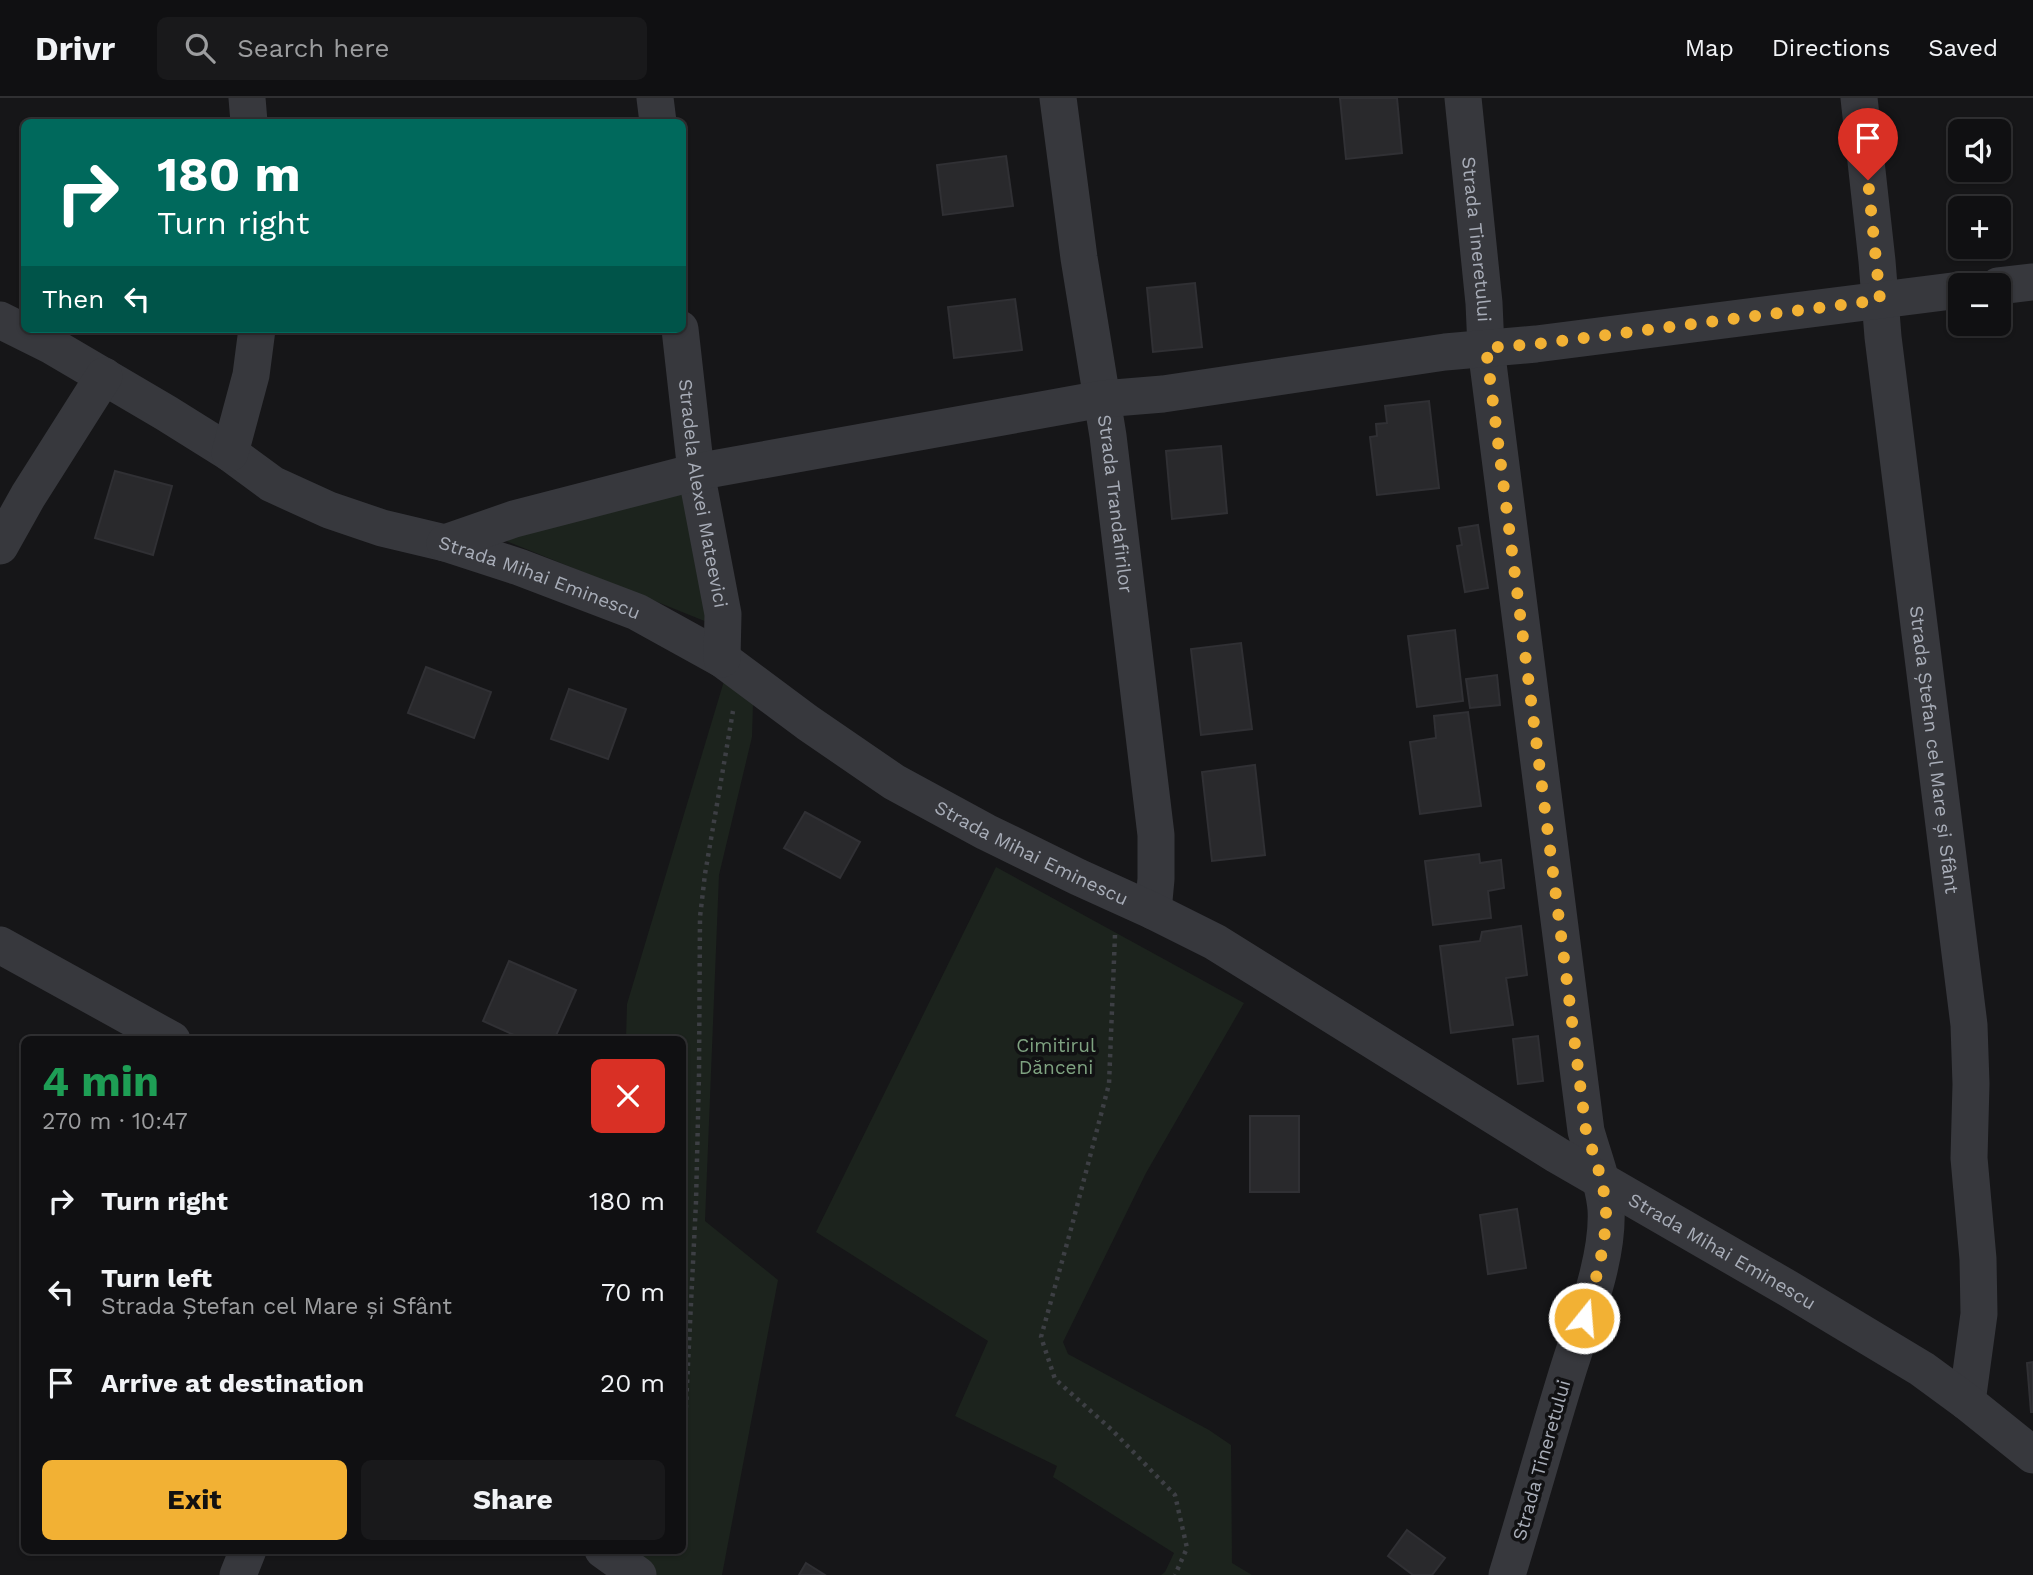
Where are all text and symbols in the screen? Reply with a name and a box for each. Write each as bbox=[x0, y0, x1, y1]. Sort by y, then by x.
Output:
search box bbox=[157, 17, 647, 80]
text: Drivr bbox=[35, 29, 115, 68]
icon: search bbox=[181, 29, 219, 67]
text: Search here bbox=[237, 33, 390, 63]
text: Map bbox=[1685, 34, 1734, 62]
text: Directions bbox=[1772, 34, 1890, 62]
text: Saved bbox=[1928, 34, 1998, 62]
pin bbox=[1838, 108, 1898, 180]
icon: arrive bbox=[1849, 119, 1887, 157]
map controls bbox=[1948, 119, 2011, 336]
button: sound bbox=[1948, 119, 2011, 182]
text: 180 m bbox=[157, 145, 301, 203]
icon: right bbox=[42, 147, 133, 238]
street label: Strada Tineretului bbox=[1457, 156, 1496, 322]
button: + bbox=[1948, 196, 2011, 259]
text: Turn right bbox=[157, 204, 309, 242]
button: − bbox=[1948, 273, 2011, 336]
icon: left bbox=[118, 280, 156, 318]
text: Then bbox=[42, 284, 104, 314]
street label: Stradela Alexei Mateevici bbox=[674, 378, 733, 610]
street label: Strada Trandafirilor bbox=[1093, 413, 1138, 595]
street label: Strada Mihai Eminescu bbox=[436, 531, 644, 624]
street label: Strada Ștefan cel Mare și Sfânt bbox=[1905, 604, 1963, 895]
street label: Strada Mihai Eminescu bbox=[931, 795, 1132, 910]
park label: Cimitirul Dănceni bbox=[1016, 1034, 1096, 1079]
text: 4 min bbox=[42, 1057, 159, 1106]
button: close bbox=[591, 1059, 665, 1133]
text: 270 m · 10:47 bbox=[42, 1108, 188, 1135]
icon: right bbox=[42, 1182, 80, 1220]
text: Turn right bbox=[101, 1186, 228, 1216]
text: 180 m bbox=[589, 1186, 665, 1216]
street label: Strada Mihai Eminescu bbox=[1624, 1188, 1820, 1315]
text: Turn left bbox=[101, 1263, 212, 1293]
icon: left bbox=[42, 1273, 80, 1311]
text: 70 m bbox=[601, 1277, 665, 1307]
position arrow bbox=[1547, 1281, 1621, 1355]
text: Strada Ștefan cel Mare și Sfânt bbox=[101, 1293, 452, 1320]
icon: arrive bbox=[42, 1364, 80, 1402]
text: Arrive at destination bbox=[101, 1368, 364, 1398]
text: 20 m bbox=[600, 1368, 665, 1398]
street label: Strada Tineretului bbox=[1508, 1377, 1575, 1543]
button: Exit bbox=[42, 1460, 347, 1540]
button: Share bbox=[361, 1460, 665, 1540]

